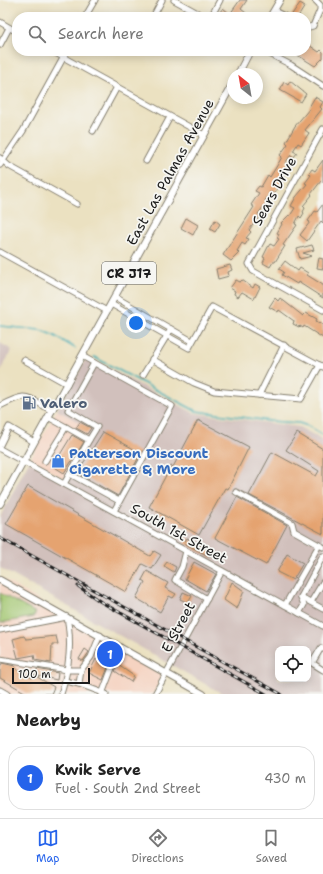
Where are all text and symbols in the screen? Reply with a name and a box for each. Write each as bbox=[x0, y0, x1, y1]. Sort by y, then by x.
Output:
search box bbox=[12, 12, 311, 56]
icon: search bbox=[26, 23, 48, 45]
text: Search here bbox=[58, 24, 144, 44]
north arrow bbox=[227, 68, 263, 104]
street label: East Las Palmas Avenue bbox=[122, 96, 218, 248]
street label: Sears Drive bbox=[248, 153, 300, 229]
road number: CR J17 bbox=[102, 262, 156, 284]
your location bbox=[126, 313, 146, 333]
place label: Valero bbox=[40, 394, 87, 412]
fuel station icon: Valero bbox=[21, 395, 37, 411]
place label: Patterson Discount Cigarette & More bbox=[69, 444, 208, 478]
shop icon: Patterson Discount Cigarette & More bbox=[50, 453, 66, 469]
street label: South 1st Street bbox=[128, 499, 230, 567]
street label: E Street bbox=[157, 599, 199, 655]
pin: 1 bbox=[97, 639, 123, 669]
map controls bbox=[275, 646, 311, 682]
button: locate bbox=[275, 646, 311, 682]
scale bar bbox=[12, 666, 90, 685]
text: 100 m bbox=[18, 667, 51, 682]
text: Nearby bbox=[16, 709, 81, 731]
text: Kwik Serve bbox=[55, 760, 141, 780]
text: 1 bbox=[27, 770, 33, 787]
text: 430 m bbox=[264, 770, 306, 787]
text: Fuel · South 2nd Street bbox=[55, 780, 201, 797]
tab: Map bbox=[36, 827, 60, 866]
tab: Directions bbox=[131, 827, 184, 866]
tab: Saved bbox=[256, 827, 287, 866]

